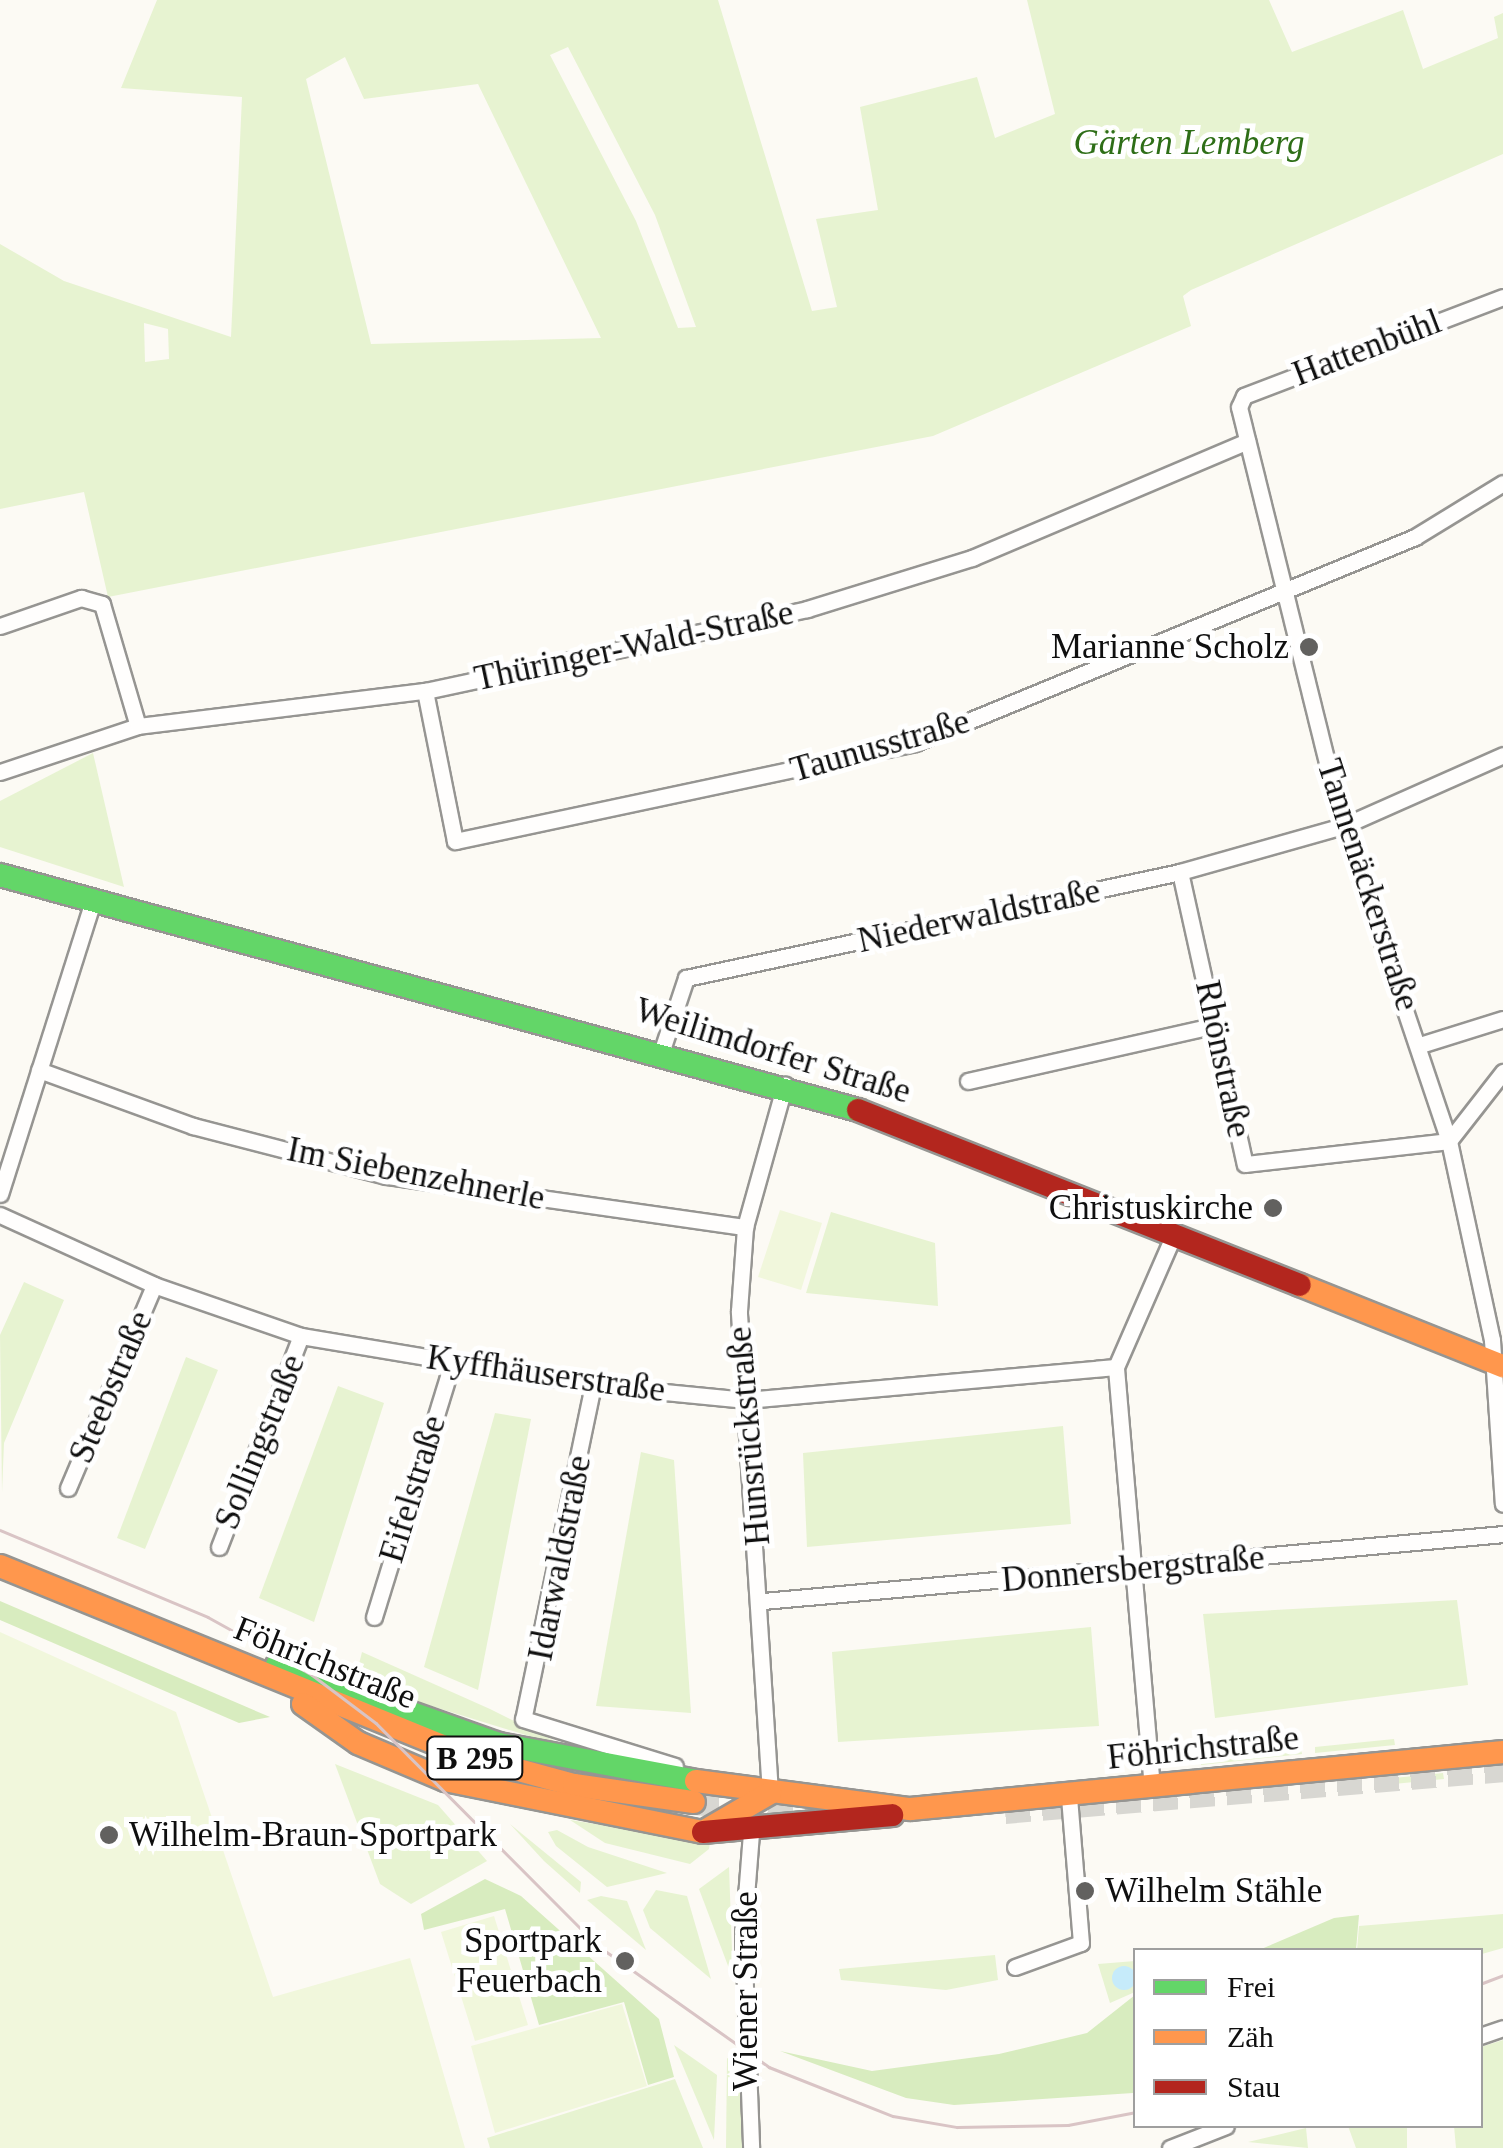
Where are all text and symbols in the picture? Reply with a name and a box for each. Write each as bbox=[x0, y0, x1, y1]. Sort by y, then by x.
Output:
park label: Gärten Lemberg bbox=[1073, 122, 1305, 164]
street label: Hattenbühl bbox=[1287, 301, 1447, 395]
street label: Thüringer-Wald-Straße bbox=[471, 592, 797, 700]
place label: Marianne Scholz bbox=[1051, 626, 1289, 668]
marker: Marianne Scholz bbox=[1298, 636, 1320, 658]
street label: Taunusstraße bbox=[786, 700, 974, 792]
street label: Tannenäckerstraße bbox=[1308, 754, 1428, 1016]
street label: Niederwaldstraße bbox=[854, 870, 1104, 962]
street label: Rhönstraße bbox=[1186, 977, 1260, 1141]
street label: Weilimdorfer Straße bbox=[630, 989, 916, 1113]
street label: Im Siebenzehnerle bbox=[284, 1128, 548, 1220]
place label: Christuskirche bbox=[1049, 1187, 1253, 1229]
marker: Christuskirche bbox=[1262, 1197, 1284, 1219]
street label: Steebstraße bbox=[60, 1305, 162, 1469]
street label: Hunsrückstraße bbox=[719, 1325, 779, 1547]
street label: Kyffhäuserstraße bbox=[424, 1336, 668, 1412]
street label: Sollingstraße bbox=[206, 1349, 314, 1535]
street label: Eifelstraße bbox=[371, 1410, 455, 1568]
street label: Idarwaldstraße bbox=[520, 1452, 600, 1664]
street label: Donnersbergstraße bbox=[1000, 1537, 1266, 1601]
street label: Föhrichstraße bbox=[228, 1607, 422, 1719]
street label: Föhrichstraße bbox=[1105, 1717, 1301, 1779]
road number: B 295 bbox=[425, 1731, 525, 1785]
place label: Wilhelm-Braun-Sportpark bbox=[129, 1814, 497, 1856]
marker: Wilhelm-Braun-Sportpark bbox=[98, 1824, 120, 1846]
place label: Wilhelm Stähle bbox=[1105, 1870, 1322, 1912]
marker: Wilhelm Stähle bbox=[1074, 1880, 1096, 1902]
street label: Wiener Straße bbox=[725, 1891, 767, 2091]
place label: Sportpark Feuerbach bbox=[456, 1920, 602, 2002]
marker: Sportpark Feuerbach bbox=[612, 1948, 638, 1974]
legend bbox=[1133, 1948, 1483, 2128]
text: Frei bbox=[1227, 1970, 1275, 2003]
text: Zäh bbox=[1227, 2020, 1274, 2053]
text: Stau bbox=[1227, 2070, 1280, 2103]

